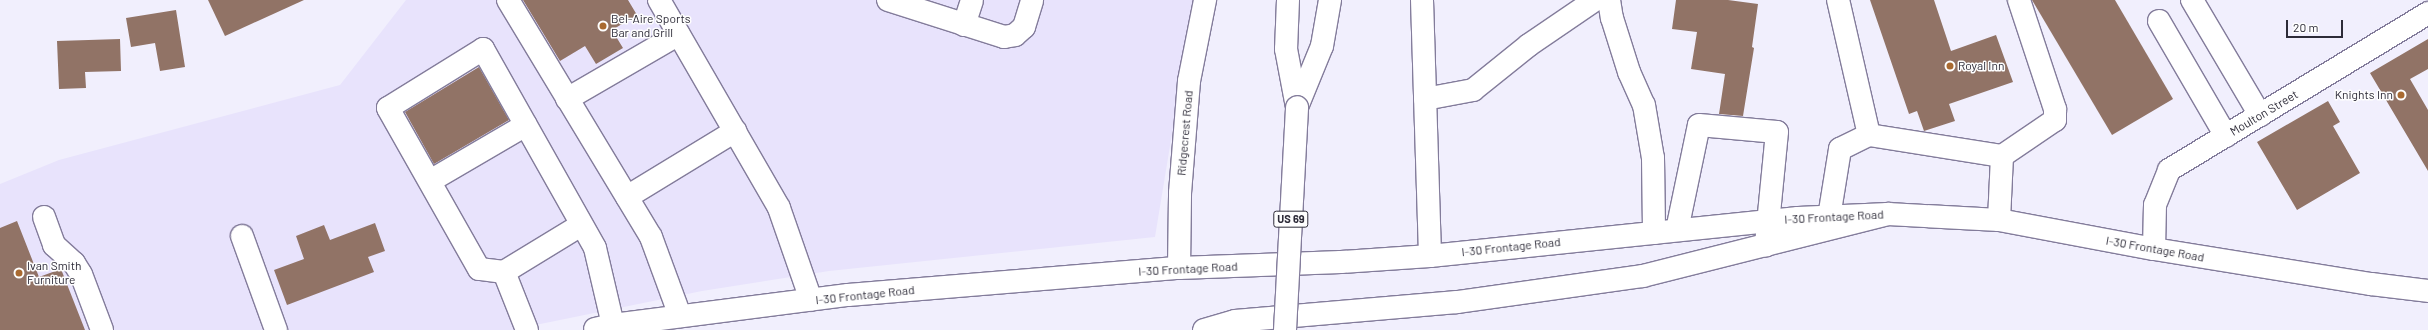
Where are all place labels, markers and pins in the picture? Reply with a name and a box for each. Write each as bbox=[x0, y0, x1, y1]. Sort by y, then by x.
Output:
place label: Bel-Aire Sports Bar and Grill bbox=[611, 12, 691, 40]
marker: Bel-Aire Sports Bar and Grill bbox=[598, 21, 608, 31]
place label: Royal Inn bbox=[1958, 59, 2004, 73]
marker: Royal Inn bbox=[1945, 61, 1955, 71]
place label: Knights Inn bbox=[2335, 88, 2393, 102]
marker: Knights Inn bbox=[2396, 90, 2406, 100]
place label: Ivan Smith Furniture bbox=[27, 259, 82, 287]
marker: Ivan Smith Furniture bbox=[14, 268, 24, 278]

